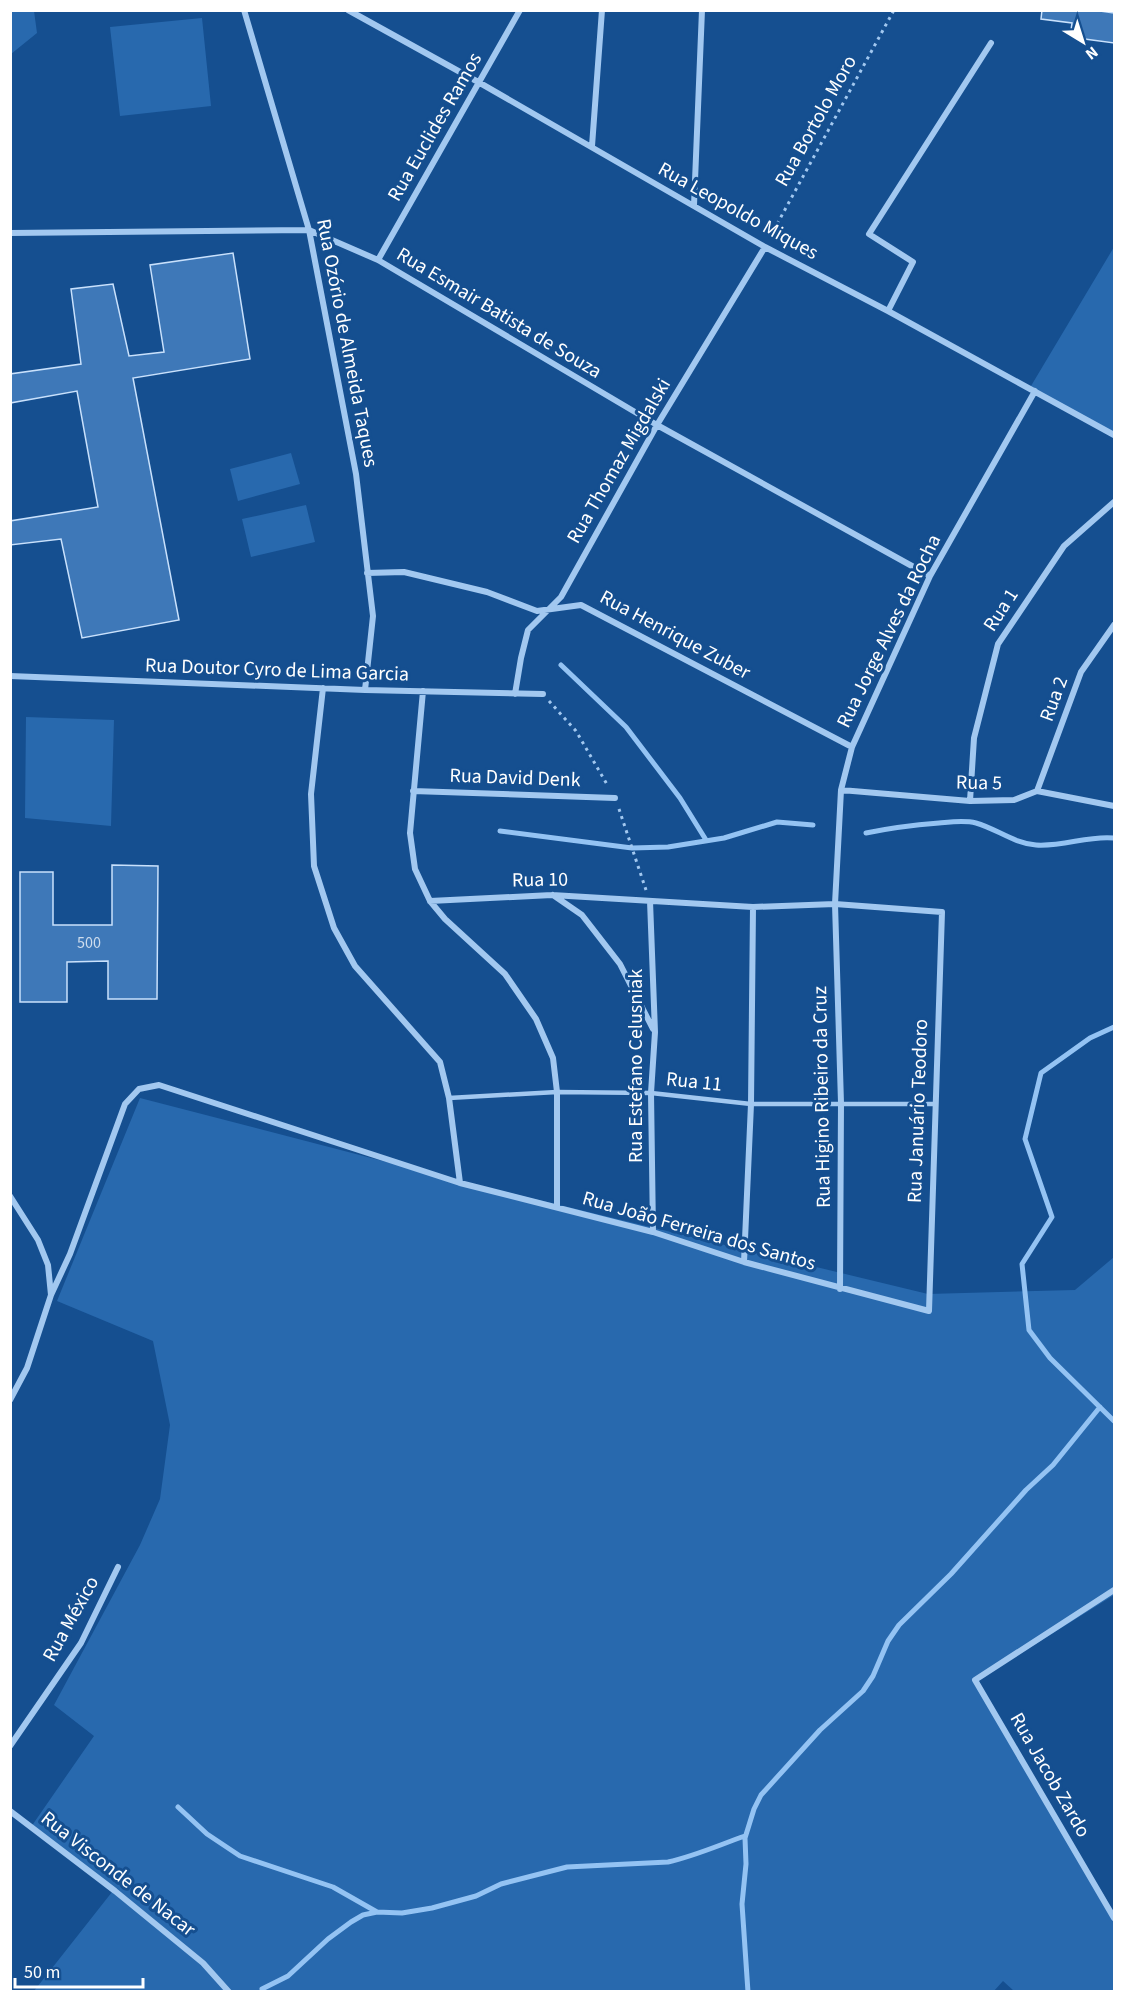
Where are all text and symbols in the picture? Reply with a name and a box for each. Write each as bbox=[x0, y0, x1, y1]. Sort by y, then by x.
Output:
north arrow bbox=[1053, 12, 1113, 72]
text: N bbox=[1081, 41, 1103, 65]
street label: Rua Euclides Ramos bbox=[381, 47, 489, 207]
street label: Rua Bortolo Moro bbox=[768, 50, 864, 192]
street label: Rua Leopoldo Miques bbox=[653, 155, 823, 267]
street label: Rua Ozório de Almeida Taques bbox=[309, 216, 385, 470]
street label: Rua Esmair Batista de Souza bbox=[391, 240, 607, 386]
street label: Rua Thomaz Migdalski bbox=[560, 373, 678, 549]
street label: Rua Jorge Alves da Rocha bbox=[830, 530, 948, 732]
street label: Rua Henrique Zuber bbox=[595, 583, 755, 687]
street label: Rua 1 bbox=[977, 583, 1025, 637]
street label: Rua Doutor Cyro de Lima Garcia bbox=[144, 651, 410, 689]
street label: Rua 2 bbox=[1033, 672, 1075, 726]
street label: Rua David Denk bbox=[449, 762, 581, 794]
street label: Rua 5 bbox=[956, 769, 1002, 797]
street label: Rua 10 bbox=[512, 866, 568, 894]
house number: 500 bbox=[77, 932, 101, 954]
street label: Rua Estefano Celusniak bbox=[622, 969, 650, 1163]
street label: Rua Higino Ribeiro da Cruz bbox=[806, 986, 838, 1208]
street label: Rua Januário Teodoro bbox=[901, 1018, 935, 1204]
street label: Rua 11 bbox=[665, 1065, 723, 1099]
street label: Rua João Ferreira dos Santos bbox=[579, 1184, 819, 1278]
street label: Rua México bbox=[36, 1571, 106, 1667]
street label: Rua Jacob Zardo bbox=[1003, 1707, 1097, 1843]
street label: Rua Visconde de Nacar bbox=[35, 1805, 201, 1943]
scale bar bbox=[15, 1951, 142, 1989]
text: 50 m bbox=[24, 1960, 60, 1985]

